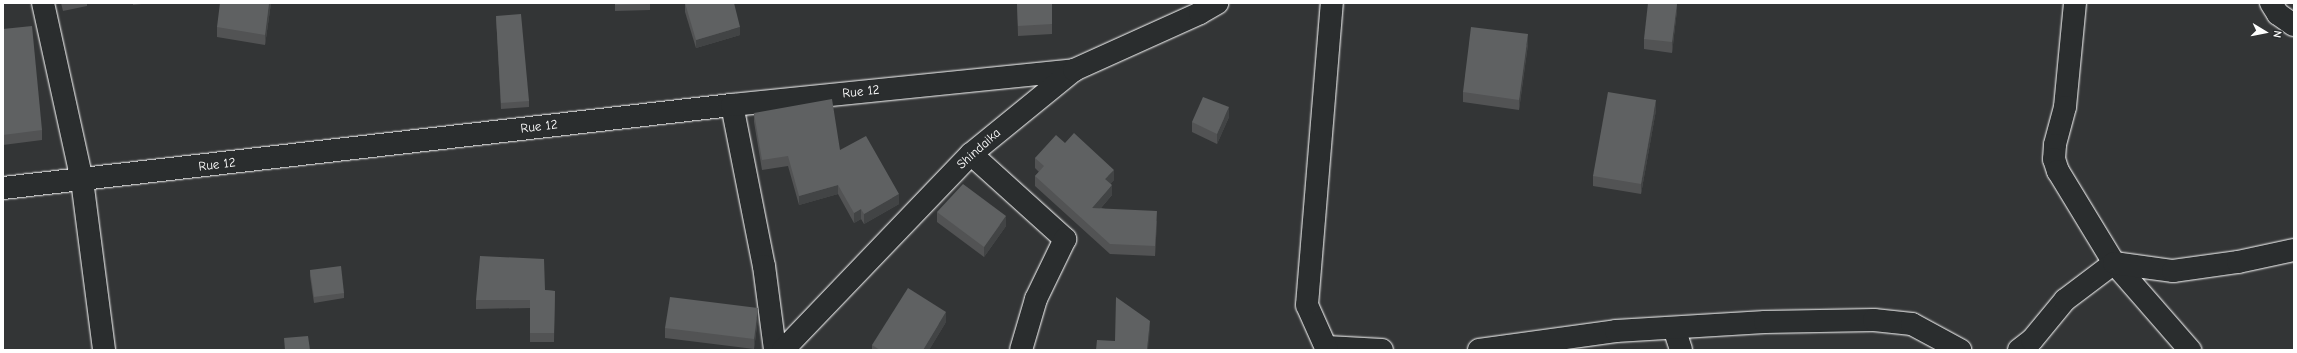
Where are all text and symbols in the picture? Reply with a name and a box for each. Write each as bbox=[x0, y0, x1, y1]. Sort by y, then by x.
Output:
north arrow bbox=[2245, 12, 2285, 52]
text: N bbox=[2270, 30, 2284, 39]
street label: Rue 12 bbox=[842, 82, 880, 102]
street label: Rue 12 bbox=[520, 117, 558, 137]
street label: Shindaika bbox=[954, 125, 1004, 173]
street label: Rue 12 bbox=[198, 155, 236, 175]

